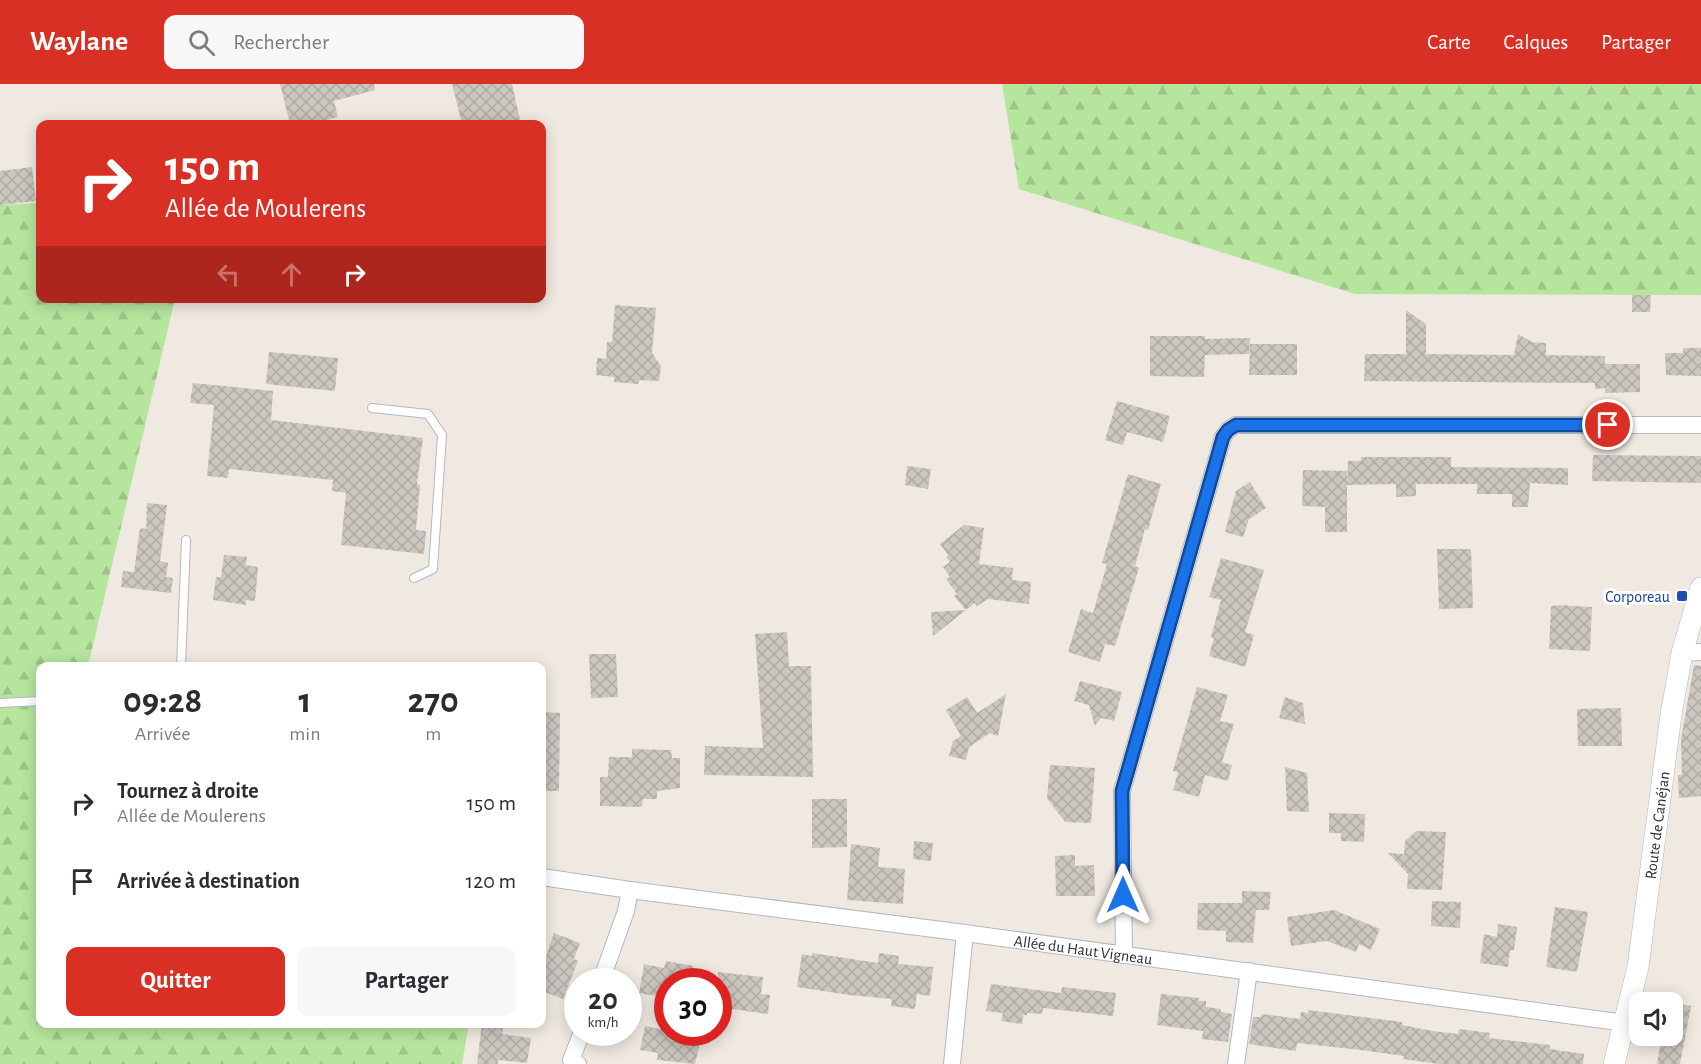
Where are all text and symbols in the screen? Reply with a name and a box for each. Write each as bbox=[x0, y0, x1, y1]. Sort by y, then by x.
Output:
search box bbox=[164, 15, 584, 69]
icon: search bbox=[185, 26, 218, 59]
text: Waylane bbox=[30, 28, 128, 56]
text: Rechercher bbox=[233, 31, 329, 53]
text: Carte bbox=[1427, 32, 1471, 53]
text: Calques bbox=[1504, 32, 1568, 53]
text: Partager bbox=[1601, 32, 1671, 53]
icon: right bbox=[66, 144, 144, 222]
text: 150 m bbox=[165, 146, 260, 188]
text: Allée de Moulerens bbox=[165, 195, 366, 222]
icon: left bbox=[212, 258, 245, 291]
icon: ahead bbox=[275, 258, 308, 291]
icon: right bbox=[338, 258, 371, 291]
pin bbox=[1582, 399, 1633, 450]
icon: arrive bbox=[1591, 408, 1624, 441]
place label: Corporeau bbox=[1605, 589, 1670, 605]
marker: Corporeau bbox=[1675, 589, 1689, 603]
text: 09:28 bbox=[123, 683, 202, 719]
text: 1 bbox=[298, 683, 311, 719]
text: 270 bbox=[408, 683, 459, 719]
text: Arrivée bbox=[135, 724, 191, 744]
text: min bbox=[289, 724, 320, 744]
text: m bbox=[425, 724, 441, 744]
street label: Route de Canéjan bbox=[1643, 770, 1673, 880]
text: Tournez à droite bbox=[117, 780, 259, 802]
icon: right bbox=[66, 787, 99, 820]
text: 150 m bbox=[466, 792, 516, 814]
text: Allée de Moulerens bbox=[117, 806, 266, 826]
position arrow bbox=[1091, 863, 1155, 927]
icon: arrive bbox=[66, 865, 99, 898]
text: Arrivée à destination bbox=[117, 870, 300, 892]
text: 120 m bbox=[466, 870, 516, 892]
street label: Allée du Haut Vigneau bbox=[1013, 933, 1153, 967]
button: Quitter bbox=[66, 947, 285, 1016]
button: Partager bbox=[297, 947, 516, 1016]
speed limit sign: 30 bbox=[654, 968, 732, 1046]
text: 20 bbox=[588, 985, 618, 1015]
map controls bbox=[1629, 992, 1683, 1046]
button: sound bbox=[1629, 992, 1683, 1046]
text: km/h bbox=[588, 1015, 618, 1030]

